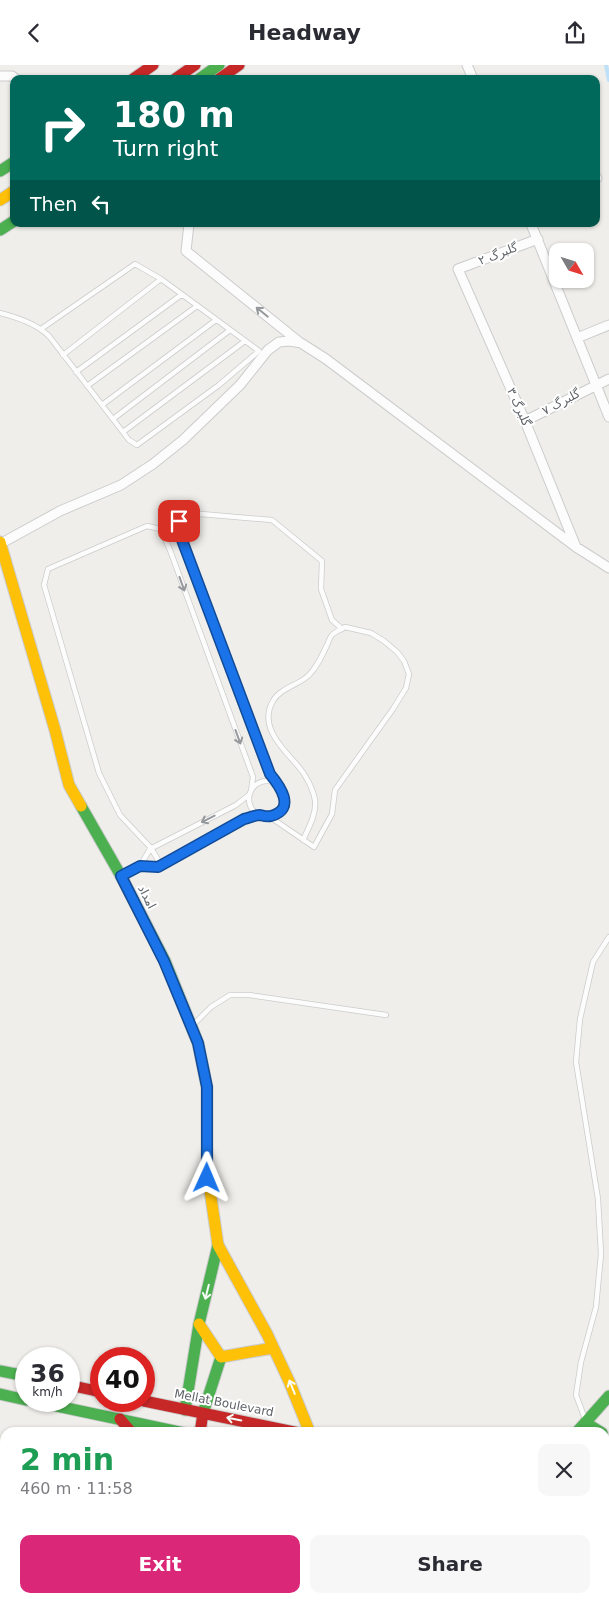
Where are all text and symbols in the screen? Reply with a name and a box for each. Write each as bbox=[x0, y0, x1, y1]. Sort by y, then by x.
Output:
icon: back bbox=[20, 19, 48, 47]
icon: share bbox=[561, 19, 589, 47]
text: Headway bbox=[248, 20, 361, 45]
icon: right bbox=[30, 95, 95, 160]
text: 180 m bbox=[113, 95, 235, 135]
text: Turn right bbox=[113, 136, 218, 161]
icon: left bbox=[87, 190, 115, 218]
text: Then bbox=[30, 193, 77, 215]
street label: گلبرگ ۲ bbox=[476, 240, 520, 269]
north arrow bbox=[549, 243, 594, 287]
map controls bbox=[549, 243, 594, 288]
one-way arrow bbox=[256, 307, 269, 318]
street label: گلبرگ ۳ bbox=[503, 385, 534, 429]
street label: گلبرگ ۷ bbox=[540, 386, 583, 419]
pin bbox=[158, 500, 200, 542]
icon: arrive bbox=[165, 507, 193, 535]
one-way arrow bbox=[178, 576, 187, 591]
one-way arrow bbox=[234, 728, 243, 744]
one-way arrow bbox=[201, 815, 216, 824]
street label: امداد bbox=[135, 883, 159, 911]
position arrow bbox=[180, 1151, 232, 1203]
one-way arrow bbox=[201, 1284, 211, 1300]
speed limit sign: 40 bbox=[90, 1347, 155, 1412]
text: 36 bbox=[30, 1359, 65, 1388]
one-way arrow bbox=[286, 1380, 296, 1395]
text: km/h bbox=[32, 1385, 63, 1399]
street label: Mellat Boulevard bbox=[173, 1386, 275, 1420]
one-way arrow bbox=[226, 1414, 242, 1424]
text: 2 min bbox=[20, 1442, 114, 1477]
button: close bbox=[538, 1444, 590, 1496]
text: 460 m · 11:58 bbox=[20, 1479, 133, 1498]
button: Exit bbox=[20, 1535, 300, 1593]
button: Share bbox=[310, 1535, 590, 1593]

